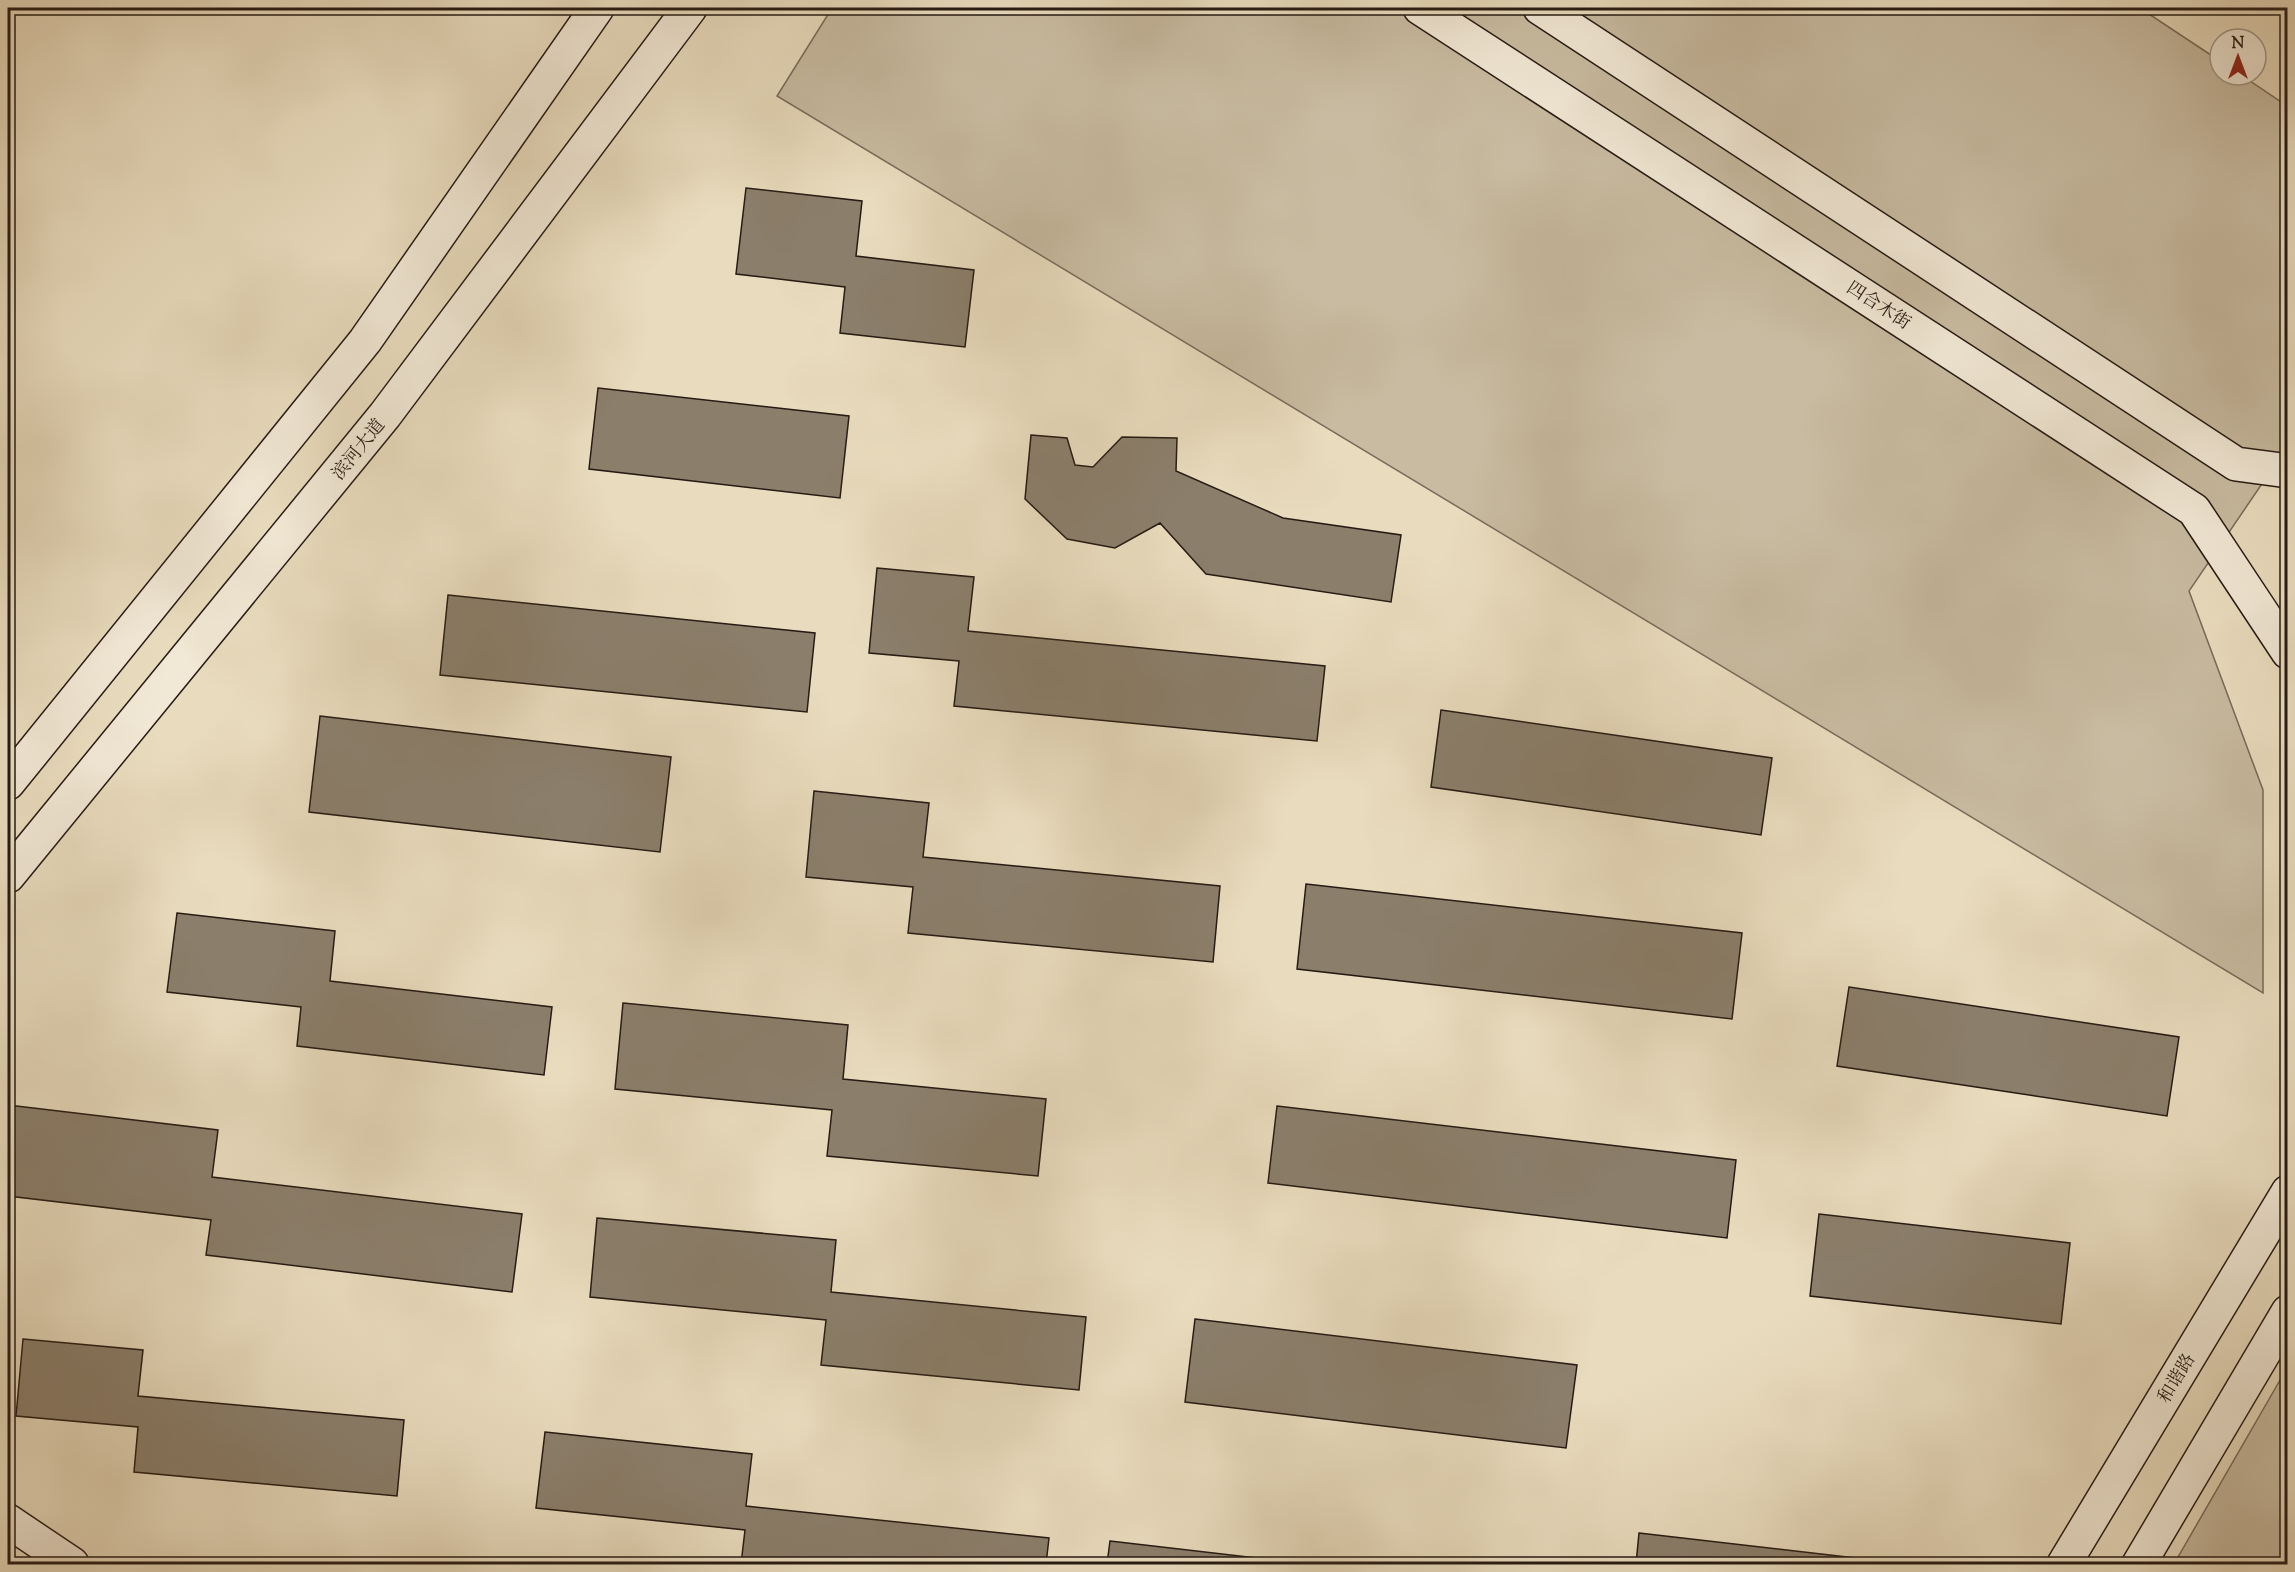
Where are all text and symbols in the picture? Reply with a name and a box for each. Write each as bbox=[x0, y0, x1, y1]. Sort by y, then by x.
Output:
north arrow bbox=[2208, 27, 2268, 87]
text: N bbox=[2232, 33, 2245, 56]
street label: 四合木街 bbox=[1841, 276, 1915, 337]
street label: 滨河大道 bbox=[327, 414, 392, 486]
street label: 和谐路 bbox=[2153, 1349, 2203, 1409]

